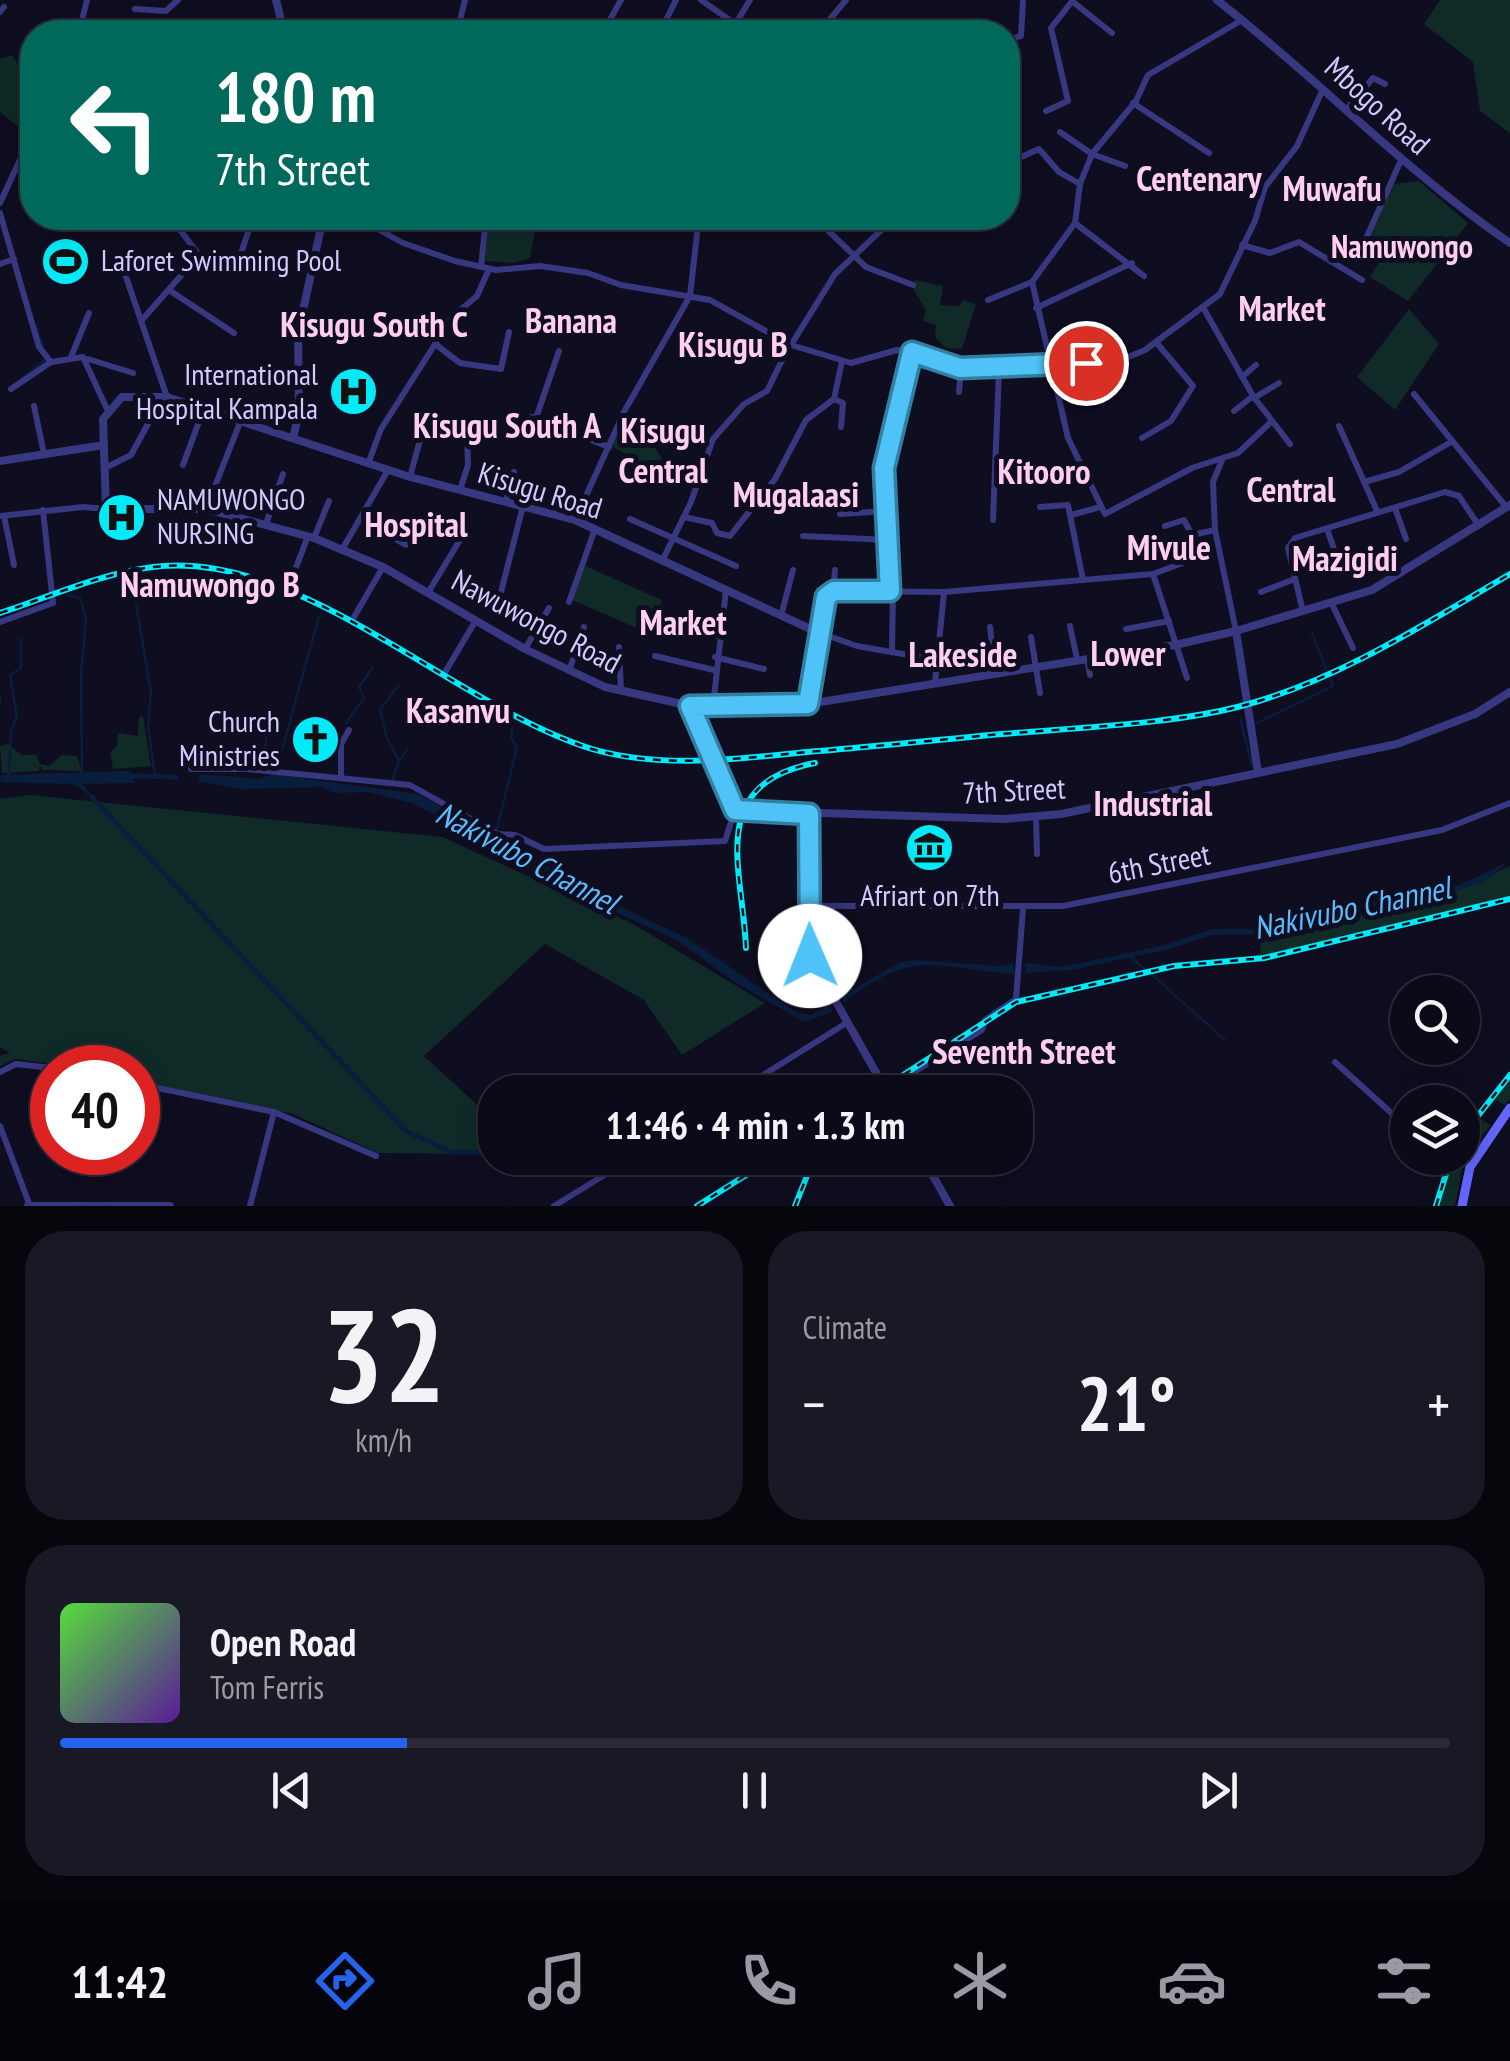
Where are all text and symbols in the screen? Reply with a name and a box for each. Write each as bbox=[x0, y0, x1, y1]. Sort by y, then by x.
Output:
street label: Mbogo Road bbox=[1317, 47, 1439, 162]
text: 180 m bbox=[215, 51, 376, 141]
icon: left bbox=[50, 60, 180, 190]
text: 7th Street bbox=[215, 139, 370, 197]
district label: Centenary bbox=[1136, 155, 1263, 201]
district label: Muwafu bbox=[1282, 165, 1382, 211]
district label: Namuwongo bbox=[1331, 225, 1473, 267]
sports icon: Laforet Swimming Pool bbox=[40, 235, 92, 287]
place label: Laforet Swimming Pool bbox=[101, 240, 341, 279]
district label: Market bbox=[1238, 285, 1326, 331]
district label: Banana bbox=[525, 297, 617, 343]
district label: Kisugu South C bbox=[280, 301, 468, 347]
district label: Kisugu B bbox=[678, 321, 788, 367]
pin bbox=[1044, 321, 1129, 406]
icon: arrive bbox=[1059, 336, 1114, 391]
place label: International Hospital Kampala bbox=[136, 354, 318, 427]
hospital icon: International Hospital Kampala bbox=[327, 366, 379, 418]
district label: Kisugu South A bbox=[413, 402, 602, 448]
district label: Kisugu Central bbox=[618, 407, 708, 493]
district label: Kitooro bbox=[997, 448, 1091, 494]
street label: Kisugu Road bbox=[474, 452, 607, 527]
district label: Central bbox=[1246, 466, 1336, 512]
district label: Mugalaasi bbox=[733, 471, 859, 517]
place label: NAMUWONGO NURSING bbox=[157, 479, 306, 552]
hospital icon: NAMUWONGO NURSING bbox=[96, 491, 148, 543]
district label: Hospital bbox=[364, 501, 468, 547]
district label: Mivule bbox=[1127, 524, 1211, 570]
district label: Mazigidi bbox=[1292, 535, 1398, 581]
street label: Nawuwongo Road bbox=[445, 560, 628, 682]
district label: Namuwongo B bbox=[120, 561, 300, 607]
district label: Market bbox=[639, 599, 727, 645]
district label: Lower bbox=[1090, 630, 1166, 676]
district label: Lakeside bbox=[908, 631, 1018, 677]
district label: Kasanvu bbox=[406, 687, 510, 733]
place label: Church Ministries bbox=[179, 701, 280, 774]
church icon: Church Ministries bbox=[289, 713, 341, 765]
street label: 7th Street bbox=[961, 767, 1067, 812]
district label: Industrial bbox=[1094, 780, 1213, 826]
water label: Nakivubo Channel bbox=[429, 792, 628, 924]
museum icon: Afriart on 7th bbox=[904, 821, 956, 873]
street label: 6th Street bbox=[1104, 833, 1214, 892]
water label: Nakivubo Channel bbox=[1249, 865, 1457, 948]
place label: Afriart on 7th bbox=[860, 875, 1000, 914]
position arrow bbox=[758, 904, 862, 1008]
map controls bbox=[1390, 975, 1480, 1175]
button: search bbox=[1390, 975, 1480, 1065]
district label: Seventh Street bbox=[932, 1028, 1116, 1074]
speed limit sign: 40 bbox=[30, 1045, 160, 1175]
button: layers bbox=[1390, 1085, 1480, 1175]
text: 11:46 · 4 min · 1.3 km bbox=[606, 1100, 905, 1149]
text: 32 bbox=[322, 1270, 446, 1438]
text: Climate bbox=[803, 1306, 887, 1348]
text: 21° bbox=[1077, 1355, 1176, 1452]
text: − bbox=[803, 1368, 825, 1439]
text: + bbox=[1427, 1368, 1450, 1439]
text: km/h bbox=[355, 1419, 412, 1461]
text: Open Road bbox=[210, 1617, 356, 1666]
text: Tom Ferris bbox=[210, 1666, 324, 1708]
icon: previous bbox=[264, 1763, 319, 1818]
icon: pause bbox=[727, 1763, 782, 1818]
icon: next bbox=[1191, 1763, 1246, 1818]
icon: directions bbox=[310, 1946, 380, 2016]
icon: music bbox=[522, 1946, 592, 2016]
icon: phone bbox=[734, 1946, 804, 2016]
icon: climate bbox=[945, 1946, 1015, 2016]
icon: car bbox=[1157, 1946, 1227, 2016]
icon: filters bbox=[1369, 1946, 1439, 2016]
text: 11:42 bbox=[71, 1952, 168, 2010]

